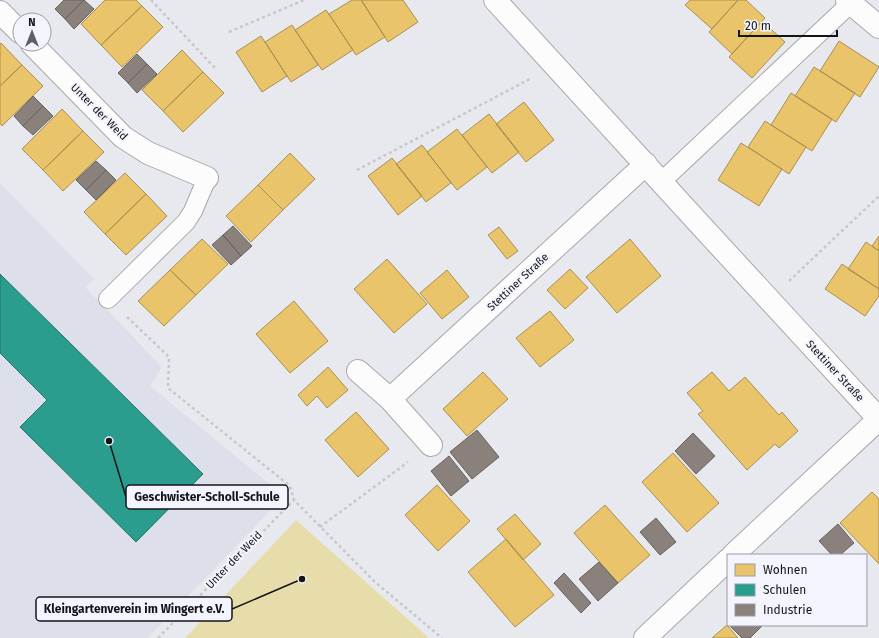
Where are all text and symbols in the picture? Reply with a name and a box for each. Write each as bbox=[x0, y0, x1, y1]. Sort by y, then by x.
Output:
north arrow bbox=[12, 12, 52, 52]
scale bar bbox=[739, 12, 837, 38]
text: N bbox=[28, 16, 36, 29]
text: 20 m bbox=[745, 19, 771, 33]
street label: Unter der Weid bbox=[68, 81, 130, 143]
street label: Stettiner Straße bbox=[485, 250, 551, 314]
street label: Stettiner Straße bbox=[803, 338, 867, 404]
callout: Geschwister-Scholl-Schule bbox=[126, 485, 288, 509]
text: Geschwister-Scholl-Schule bbox=[134, 490, 280, 504]
street label: Unter der Weid bbox=[203, 528, 265, 592]
legend bbox=[727, 554, 867, 626]
text: Wohnen bbox=[763, 563, 807, 577]
text: Schulen bbox=[763, 583, 806, 597]
callout: Kleingartenverein im Wingert e.V. bbox=[36, 597, 232, 621]
text: Kleingartenverein im Wingert e.V. bbox=[44, 602, 224, 616]
text: Industrie bbox=[763, 603, 812, 617]

